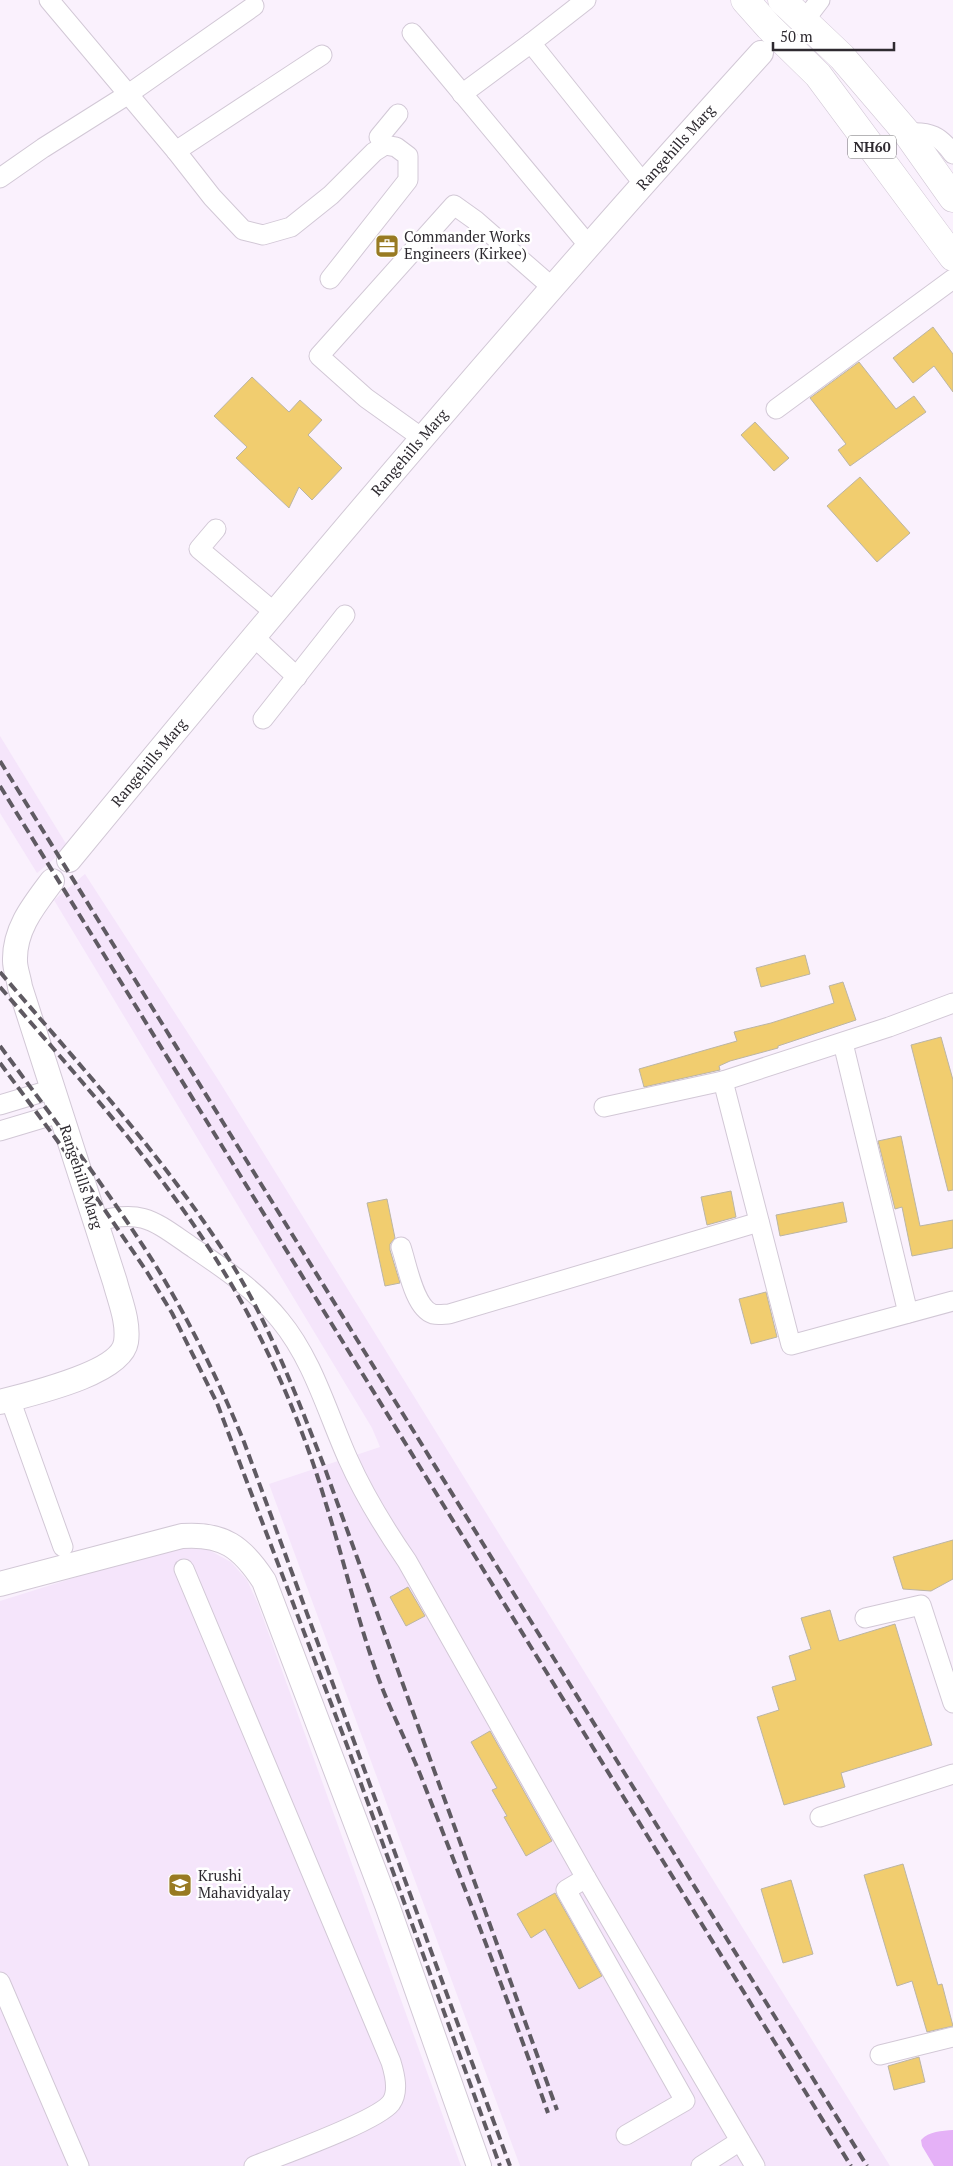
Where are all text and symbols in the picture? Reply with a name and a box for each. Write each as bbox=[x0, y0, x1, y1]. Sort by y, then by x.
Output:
scale bar bbox=[773, 20, 894, 52]
text: 50 m bbox=[780, 26, 813, 46]
street label: Rangehills Marg bbox=[632, 99, 719, 194]
road number: NH60 bbox=[848, 136, 896, 158]
place label: Commander Works Engineers (Kirkee) bbox=[404, 226, 531, 263]
office icon: Commander Works Engineers (Kirkee) bbox=[374, 233, 400, 259]
street label: Rangehills Marg bbox=[366, 403, 452, 500]
street label: Rangehills Marg bbox=[106, 713, 191, 810]
street label: Rangehills Marg bbox=[56, 1122, 109, 1232]
place label: Krushi Mahavidyalay bbox=[198, 1865, 291, 1902]
school or university icon: Krushi Mahavidyalay bbox=[167, 1872, 193, 1898]

